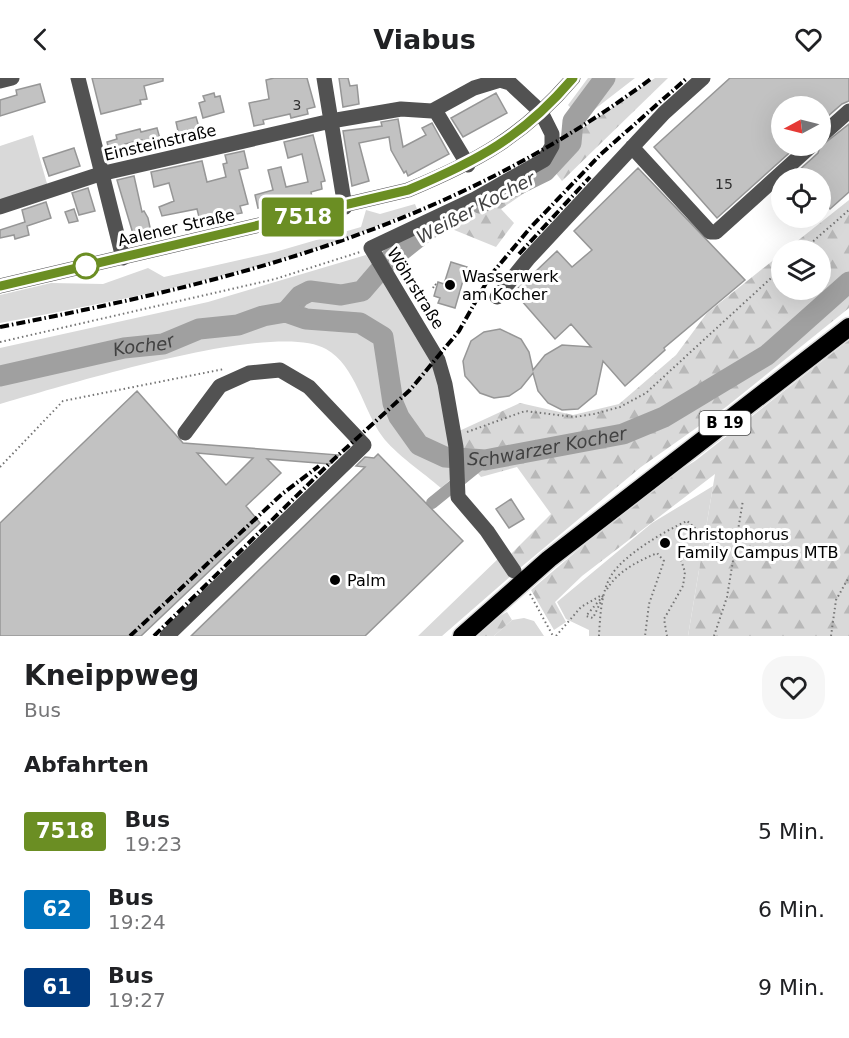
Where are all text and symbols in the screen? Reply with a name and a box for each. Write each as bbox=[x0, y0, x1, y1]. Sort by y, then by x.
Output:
icon: back bbox=[24, 23, 57, 56]
icon: heart bbox=[792, 23, 825, 56]
text: Viabus bbox=[373, 24, 476, 55]
north arrow bbox=[771, 96, 831, 156]
map controls bbox=[771, 96, 831, 300]
house number: 3 bbox=[293, 97, 301, 113]
street label: Einsteinstraße bbox=[102, 120, 218, 165]
water label: Weißer Kocher bbox=[413, 167, 540, 248]
button: locate bbox=[771, 168, 831, 228]
house number: 15 bbox=[715, 176, 733, 192]
line badge: 7518 bbox=[261, 198, 345, 236]
street label: Aalener Straße bbox=[116, 205, 236, 250]
text: 7518 bbox=[274, 205, 332, 229]
button: layers bbox=[771, 240, 831, 300]
street label: Wöhrstraße bbox=[383, 244, 448, 332]
unlabelled marker bbox=[73, 253, 99, 279]
place label: Wasserwerk am Kocher bbox=[462, 267, 559, 304]
marker: Wasserwerk am Kocher bbox=[443, 278, 457, 292]
water label: Kocher bbox=[111, 329, 179, 360]
road number: B 19 bbox=[700, 411, 750, 435]
water label: Schwarzer Kocher bbox=[467, 422, 630, 470]
place label: Christophorus Family Campus MTB bbox=[677, 525, 838, 562]
marker: Christophorus Family Campus MTB bbox=[658, 536, 672, 550]
place label: Palm bbox=[347, 571, 386, 590]
marker: Palm bbox=[328, 573, 342, 587]
button: heart bbox=[762, 656, 825, 719]
text: Kneippweg bbox=[24, 659, 199, 692]
text: Bus bbox=[24, 698, 61, 722]
text: Abfahrten bbox=[24, 752, 149, 777]
text: Bus bbox=[124, 807, 170, 832]
text: 7518 bbox=[36, 819, 94, 843]
text: 5 Min. bbox=[758, 819, 825, 844]
text: 19:23 bbox=[124, 832, 182, 856]
text: Bus bbox=[108, 885, 154, 910]
text: 62 bbox=[42, 897, 72, 921]
text: 6 Min. bbox=[758, 897, 825, 922]
text: 19:24 bbox=[108, 910, 166, 934]
text: Bus bbox=[108, 963, 154, 988]
text: 61 bbox=[42, 975, 72, 999]
text: 9 Min. bbox=[758, 975, 825, 1000]
text: 19:27 bbox=[108, 988, 166, 1012]

